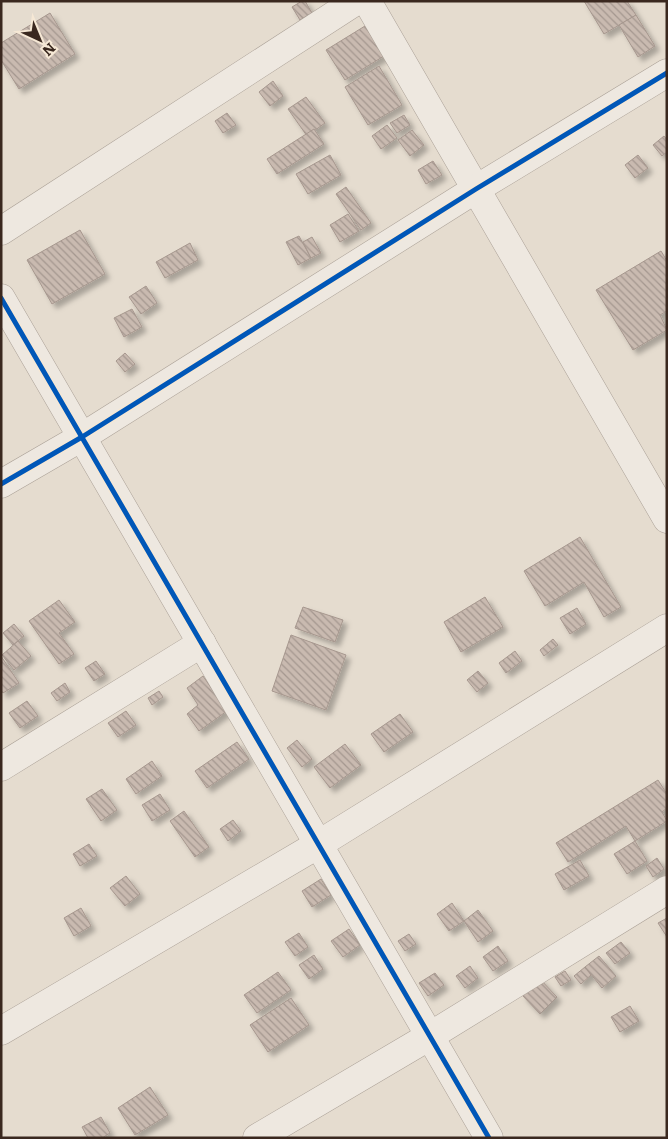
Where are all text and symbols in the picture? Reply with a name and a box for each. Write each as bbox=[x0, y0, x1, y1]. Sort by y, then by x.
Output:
north arrow bbox=[15, 15, 65, 65]
text: N bbox=[38, 39, 61, 62]

